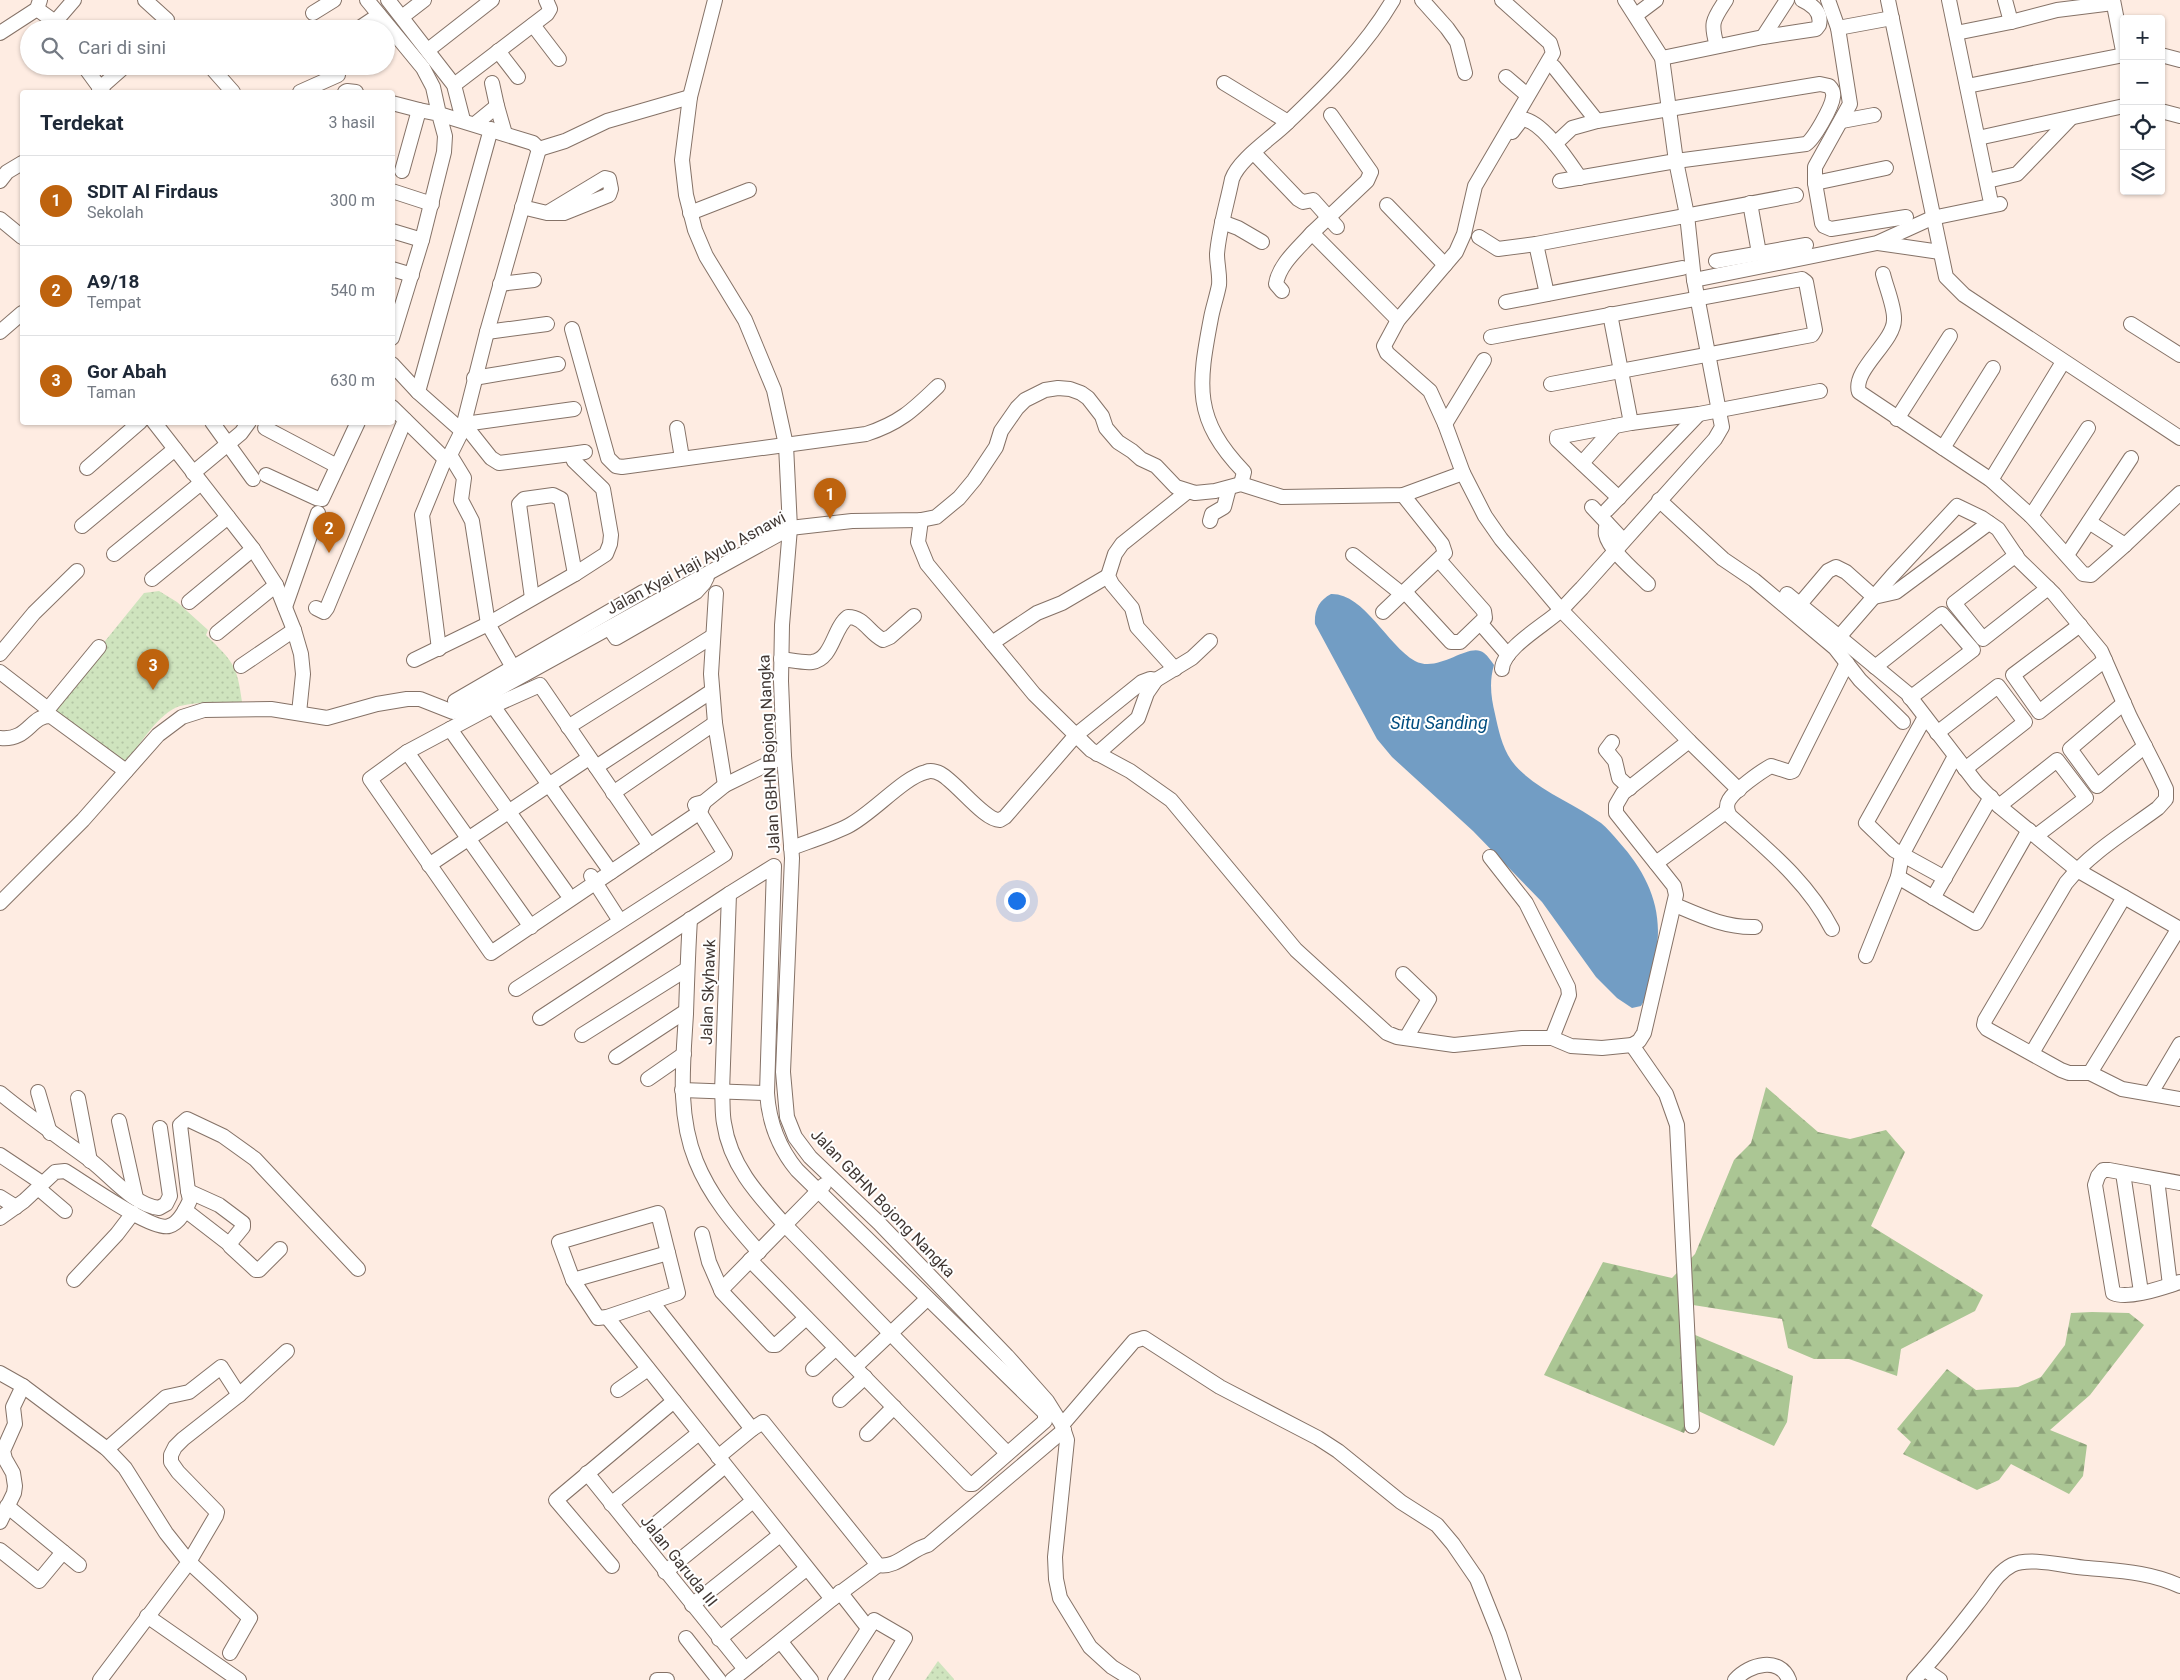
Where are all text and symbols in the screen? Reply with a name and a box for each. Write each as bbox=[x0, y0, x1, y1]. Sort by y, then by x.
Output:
map controls bbox=[2120, 15, 2165, 195]
button: + bbox=[2120, 15, 2165, 60]
search box bbox=[20, 20, 395, 75]
icon: search bbox=[38, 34, 66, 62]
text: Cari di sini bbox=[78, 36, 166, 59]
button: − bbox=[2120, 60, 2165, 105]
button: locate bbox=[2120, 105, 2165, 150]
text: Terdekat bbox=[40, 111, 124, 135]
text: 3 hasil bbox=[328, 113, 375, 132]
button: layers bbox=[2120, 150, 2165, 195]
text: SDIT Al Firdaus bbox=[87, 180, 218, 203]
text: 1 bbox=[51, 191, 61, 210]
text: 300 m bbox=[330, 191, 375, 210]
text: Sekolah bbox=[87, 203, 144, 222]
text: A9/18 bbox=[87, 270, 140, 293]
text: 2 bbox=[51, 281, 61, 300]
text: 540 m bbox=[330, 281, 375, 300]
text: Tempat bbox=[87, 293, 141, 312]
text: Gor Abah bbox=[87, 360, 167, 383]
text: 3 bbox=[51, 371, 61, 390]
text: 630 m bbox=[330, 371, 375, 390]
text: Taman bbox=[87, 383, 136, 402]
pin: 1 bbox=[814, 478, 846, 519]
street label: Jalan Kyai Haji Ayub Asnawi bbox=[603, 508, 789, 618]
pin: 2 bbox=[313, 512, 345, 553]
pin: 3 bbox=[137, 649, 169, 690]
street label: Jalan GBHN Bojong Nangka bbox=[754, 654, 784, 854]
water label: Situ Sanding bbox=[1390, 712, 1488, 733]
your location bbox=[1004, 888, 1030, 914]
street label: Jalan Skyhawk bbox=[697, 938, 719, 1045]
street label: Jalan GBHN Bojong Nangka bbox=[807, 1125, 959, 1281]
street label: Jalan Garuda III bbox=[637, 1512, 721, 1610]

